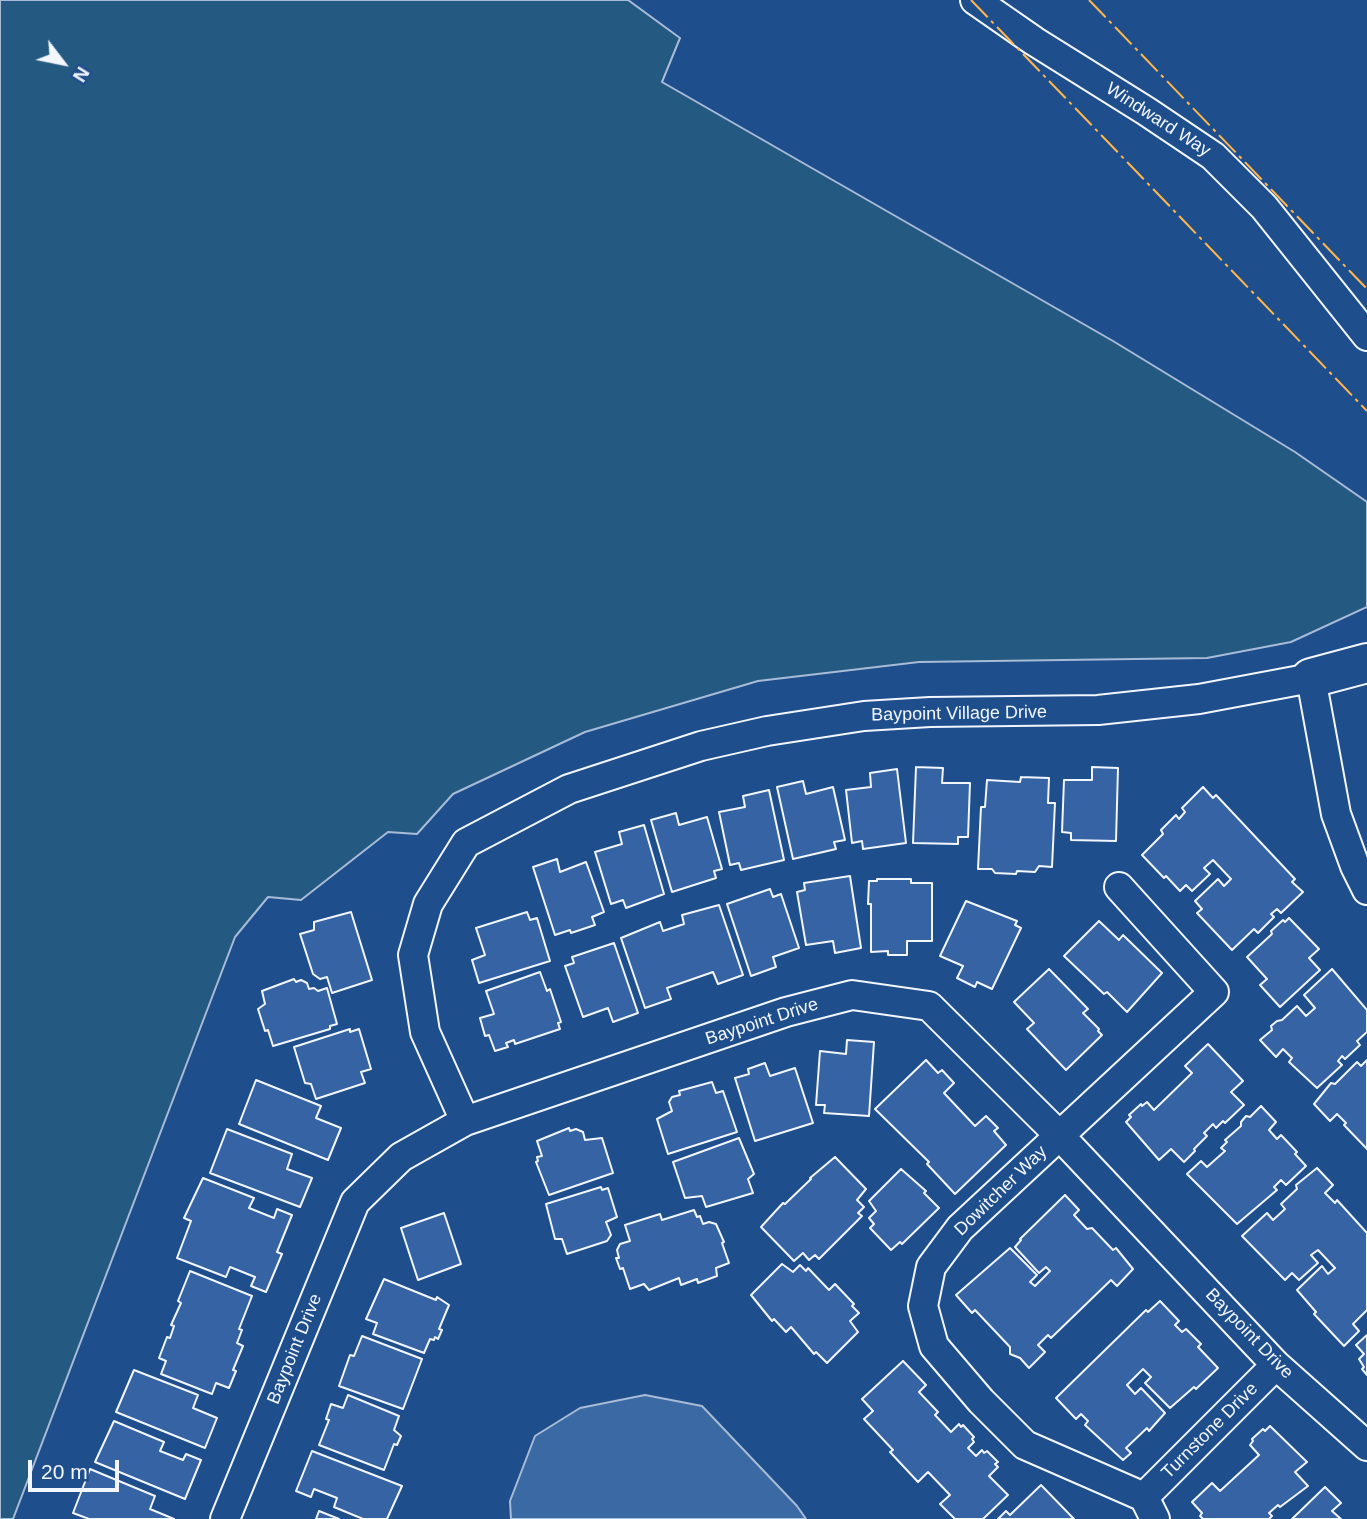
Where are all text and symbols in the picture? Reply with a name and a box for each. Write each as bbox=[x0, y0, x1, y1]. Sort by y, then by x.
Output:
north arrow bbox=[28, 28, 98, 98]
text: N bbox=[69, 63, 94, 86]
street label: Windward Way bbox=[1102, 78, 1214, 162]
street label: Baypoint Village Drive bbox=[871, 702, 1047, 726]
street label: Baypoint Drive bbox=[703, 994, 821, 1050]
street label: Dowitcher Way bbox=[950, 1141, 1052, 1241]
street label: Baypoint Drive bbox=[1201, 1284, 1297, 1384]
street label: Baypoint Drive bbox=[263, 1291, 327, 1407]
street label: Turnstone Drive bbox=[1157, 1378, 1263, 1484]
scale bar bbox=[32, 1446, 122, 1490]
text: 20 m bbox=[41, 1460, 88, 1483]

